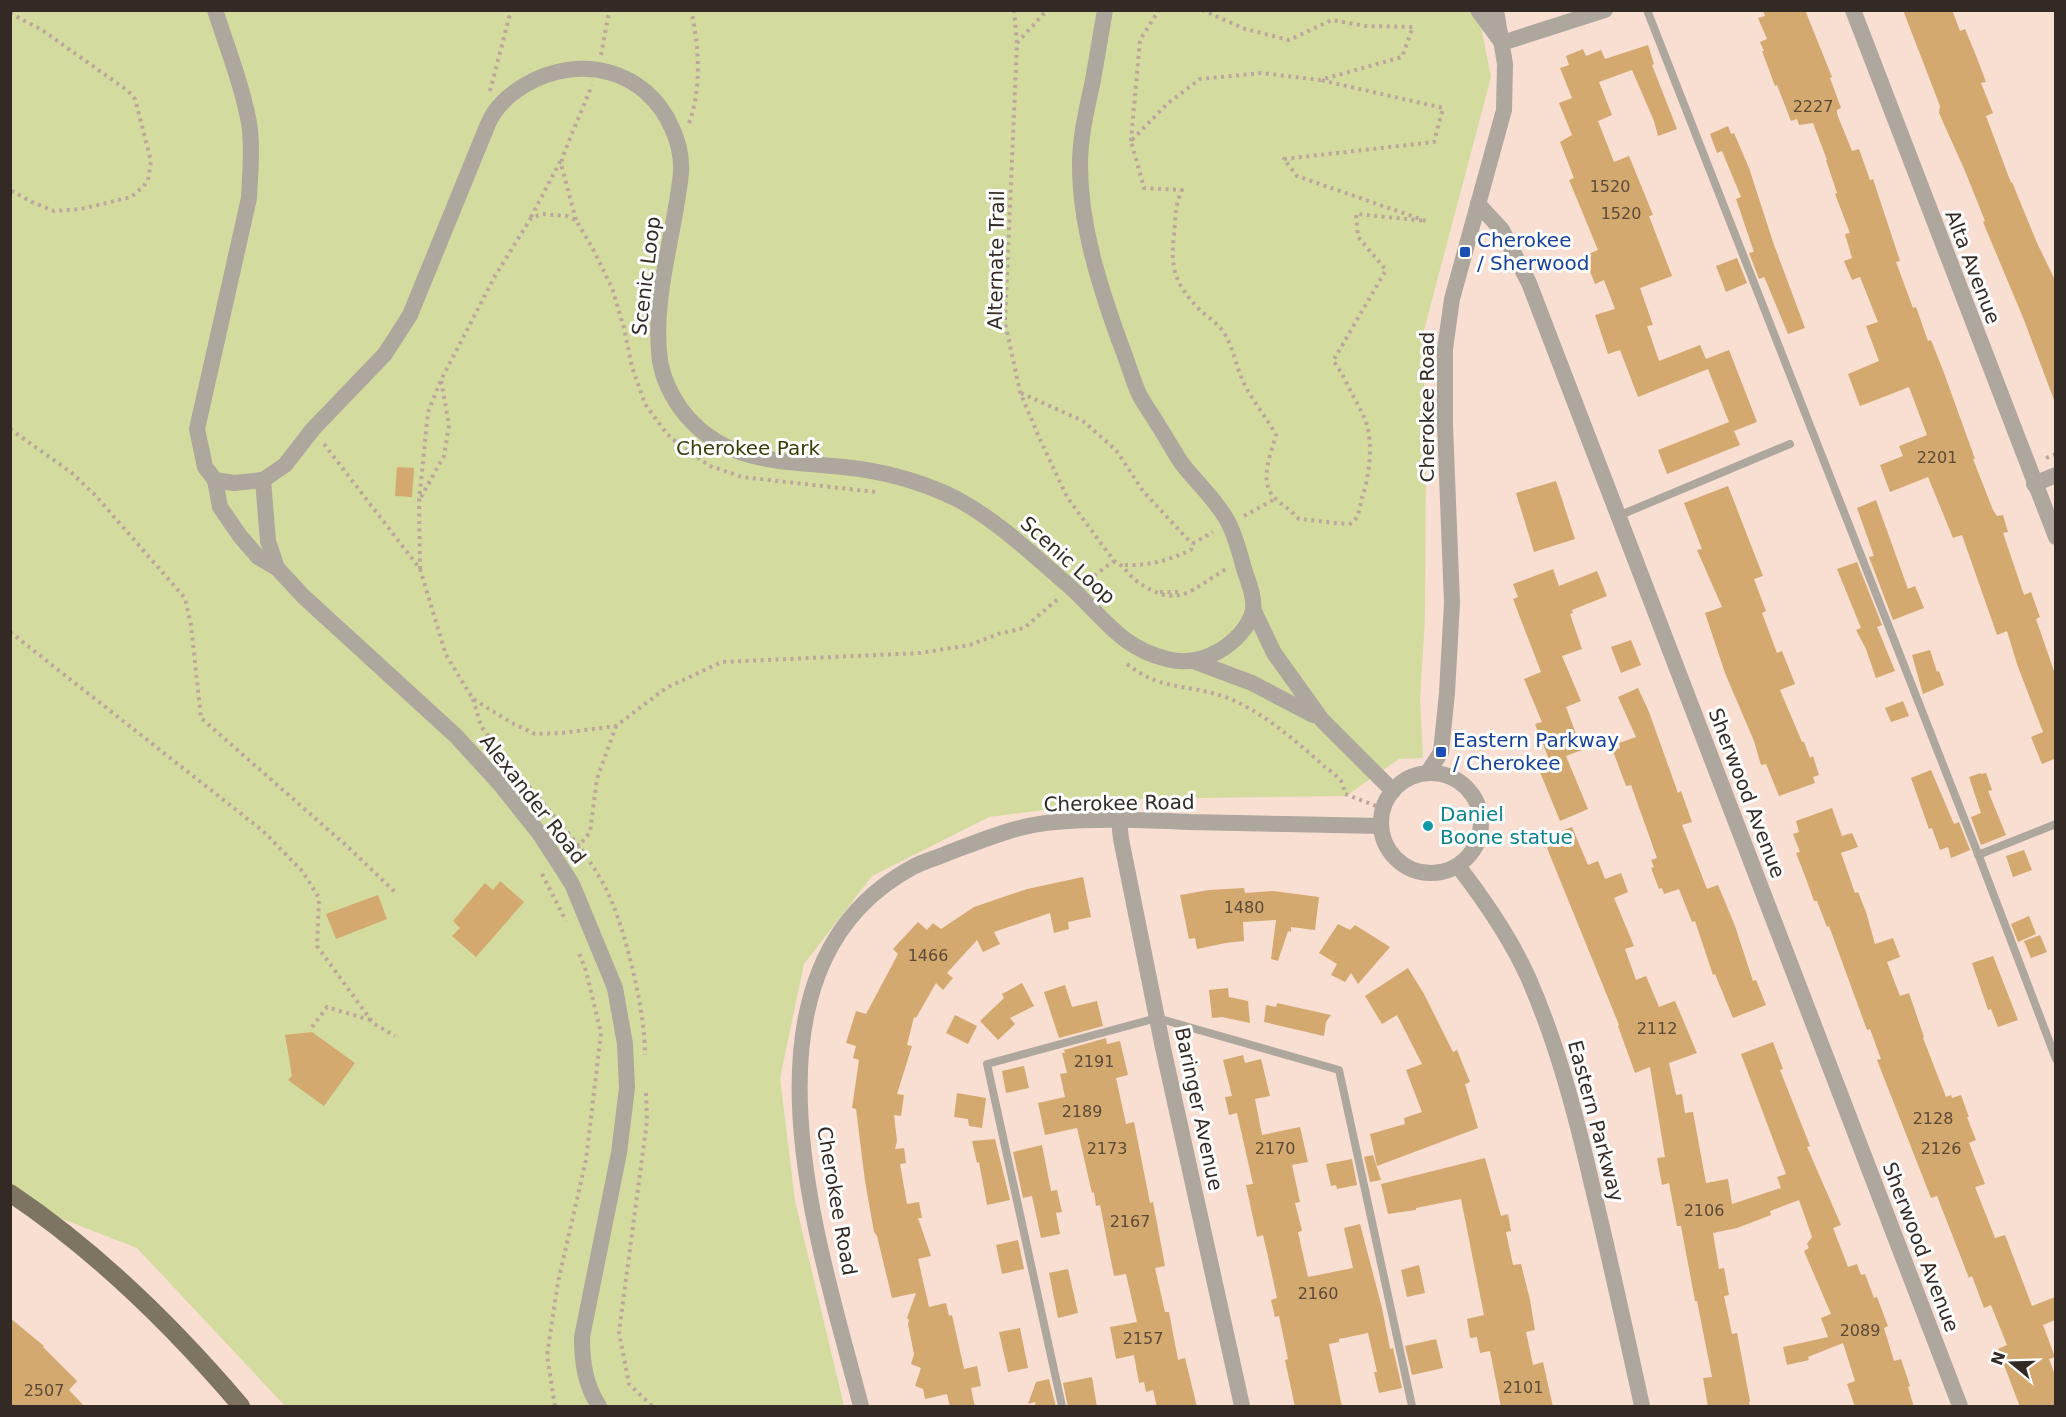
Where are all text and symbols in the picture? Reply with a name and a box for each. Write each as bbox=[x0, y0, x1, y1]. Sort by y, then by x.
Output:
house number: 2227 bbox=[1793, 97, 1833, 116]
house number: 1520 bbox=[1590, 177, 1630, 196]
street label: Alternate Trail bbox=[983, 190, 1009, 330]
house number: 1520 bbox=[1601, 204, 1641, 223]
street label: Alta Avenue bbox=[1940, 207, 2006, 327]
street label: Scenic Loop bbox=[627, 215, 665, 337]
place label: Cherokee / Sherwood bbox=[1477, 228, 1590, 275]
marker: Cherokee / Sherwood bbox=[1458, 245, 1472, 259]
street label: Cherokee Road bbox=[1415, 332, 1439, 483]
park label: Cherokee Park bbox=[676, 436, 820, 460]
house number: 2201 bbox=[1917, 448, 1957, 467]
street label: Scenic Loop bbox=[1016, 511, 1120, 609]
street label: Sherwood Avenue bbox=[1704, 705, 1790, 881]
place label: Eastern Parkway / Cherokee bbox=[1453, 728, 1619, 775]
street label: Alexander Road bbox=[475, 729, 591, 869]
marker: Eastern Parkway / Cherokee bbox=[1434, 745, 1448, 759]
street label: Cherokee Road bbox=[1043, 790, 1195, 816]
place label: Daniel Boone statue bbox=[1440, 802, 1573, 849]
marker: Daniel Boone statue bbox=[1421, 819, 1435, 833]
house number: 1480 bbox=[1224, 898, 1264, 917]
house number: 1466 bbox=[908, 946, 948, 965]
house number: 2112 bbox=[1637, 1019, 1677, 1038]
street label: Baringer Avenue bbox=[1170, 1025, 1228, 1193]
street label: Eastern Parkway bbox=[1563, 1038, 1629, 1204]
house number: 2191 bbox=[1074, 1052, 1114, 1071]
house number: 2189 bbox=[1062, 1102, 1102, 1121]
house number: 2128 bbox=[1913, 1109, 1953, 1128]
street label: Cherokee Road bbox=[812, 1125, 862, 1277]
house number: 2173 bbox=[1087, 1139, 1127, 1158]
house number: 2170 bbox=[1255, 1139, 1295, 1158]
house number: 2126 bbox=[1921, 1139, 1961, 1158]
street label: Sherwood Avenue bbox=[1878, 1159, 1964, 1335]
house number: 2106 bbox=[1684, 1201, 1724, 1220]
house number: 2167 bbox=[1110, 1212, 1150, 1231]
house number: 2160 bbox=[1298, 1284, 1338, 1303]
house number: 2089 bbox=[1840, 1321, 1880, 1340]
house number: 2157 bbox=[1123, 1329, 1163, 1348]
north arrow bbox=[1982, 1333, 2042, 1393]
text: N bbox=[1987, 1349, 2009, 1368]
house number: 2101 bbox=[1503, 1378, 1543, 1397]
house number: 2507 bbox=[24, 1381, 64, 1400]

